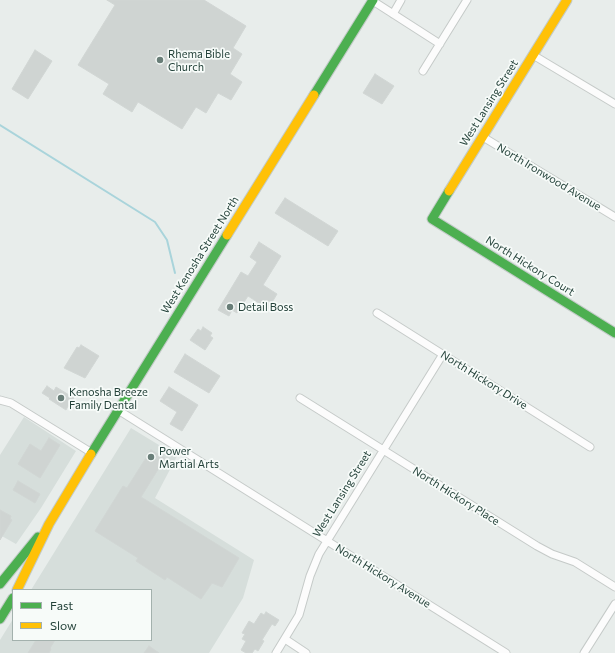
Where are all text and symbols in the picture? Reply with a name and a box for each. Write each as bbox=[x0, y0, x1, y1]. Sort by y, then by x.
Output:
place label: Rhema Bible Church bbox=[168, 47, 230, 73]
marker: Rhema Bible Church bbox=[155, 55, 165, 65]
street label: West Lansing Street bbox=[457, 57, 521, 149]
street label: North Ironwood Avenue bbox=[495, 141, 603, 213]
street label: West Kenosha Street North bbox=[158, 194, 242, 316]
street label: North Hickory Court bbox=[483, 233, 577, 299]
place label: Detail Boss bbox=[238, 300, 293, 314]
marker: Detail Boss bbox=[225, 302, 235, 312]
street label: North Hickory Drive bbox=[438, 348, 530, 412]
place label: Kenosha Breeze Family Dental bbox=[69, 385, 148, 411]
marker: Kenosha Breeze Family Dental bbox=[56, 393, 66, 403]
place label: Power Martial Arts bbox=[159, 444, 219, 470]
street label: West Lansing Street bbox=[310, 448, 374, 540]
marker: Power Martial Arts bbox=[146, 452, 156, 462]
street label: North Hickory Place bbox=[410, 464, 502, 528]
street label: North Hickory Avenue bbox=[333, 541, 433, 611]
legend bbox=[12, 589, 152, 641]
text: Fast bbox=[50, 598, 73, 612]
text: Slow bbox=[50, 618, 77, 632]

